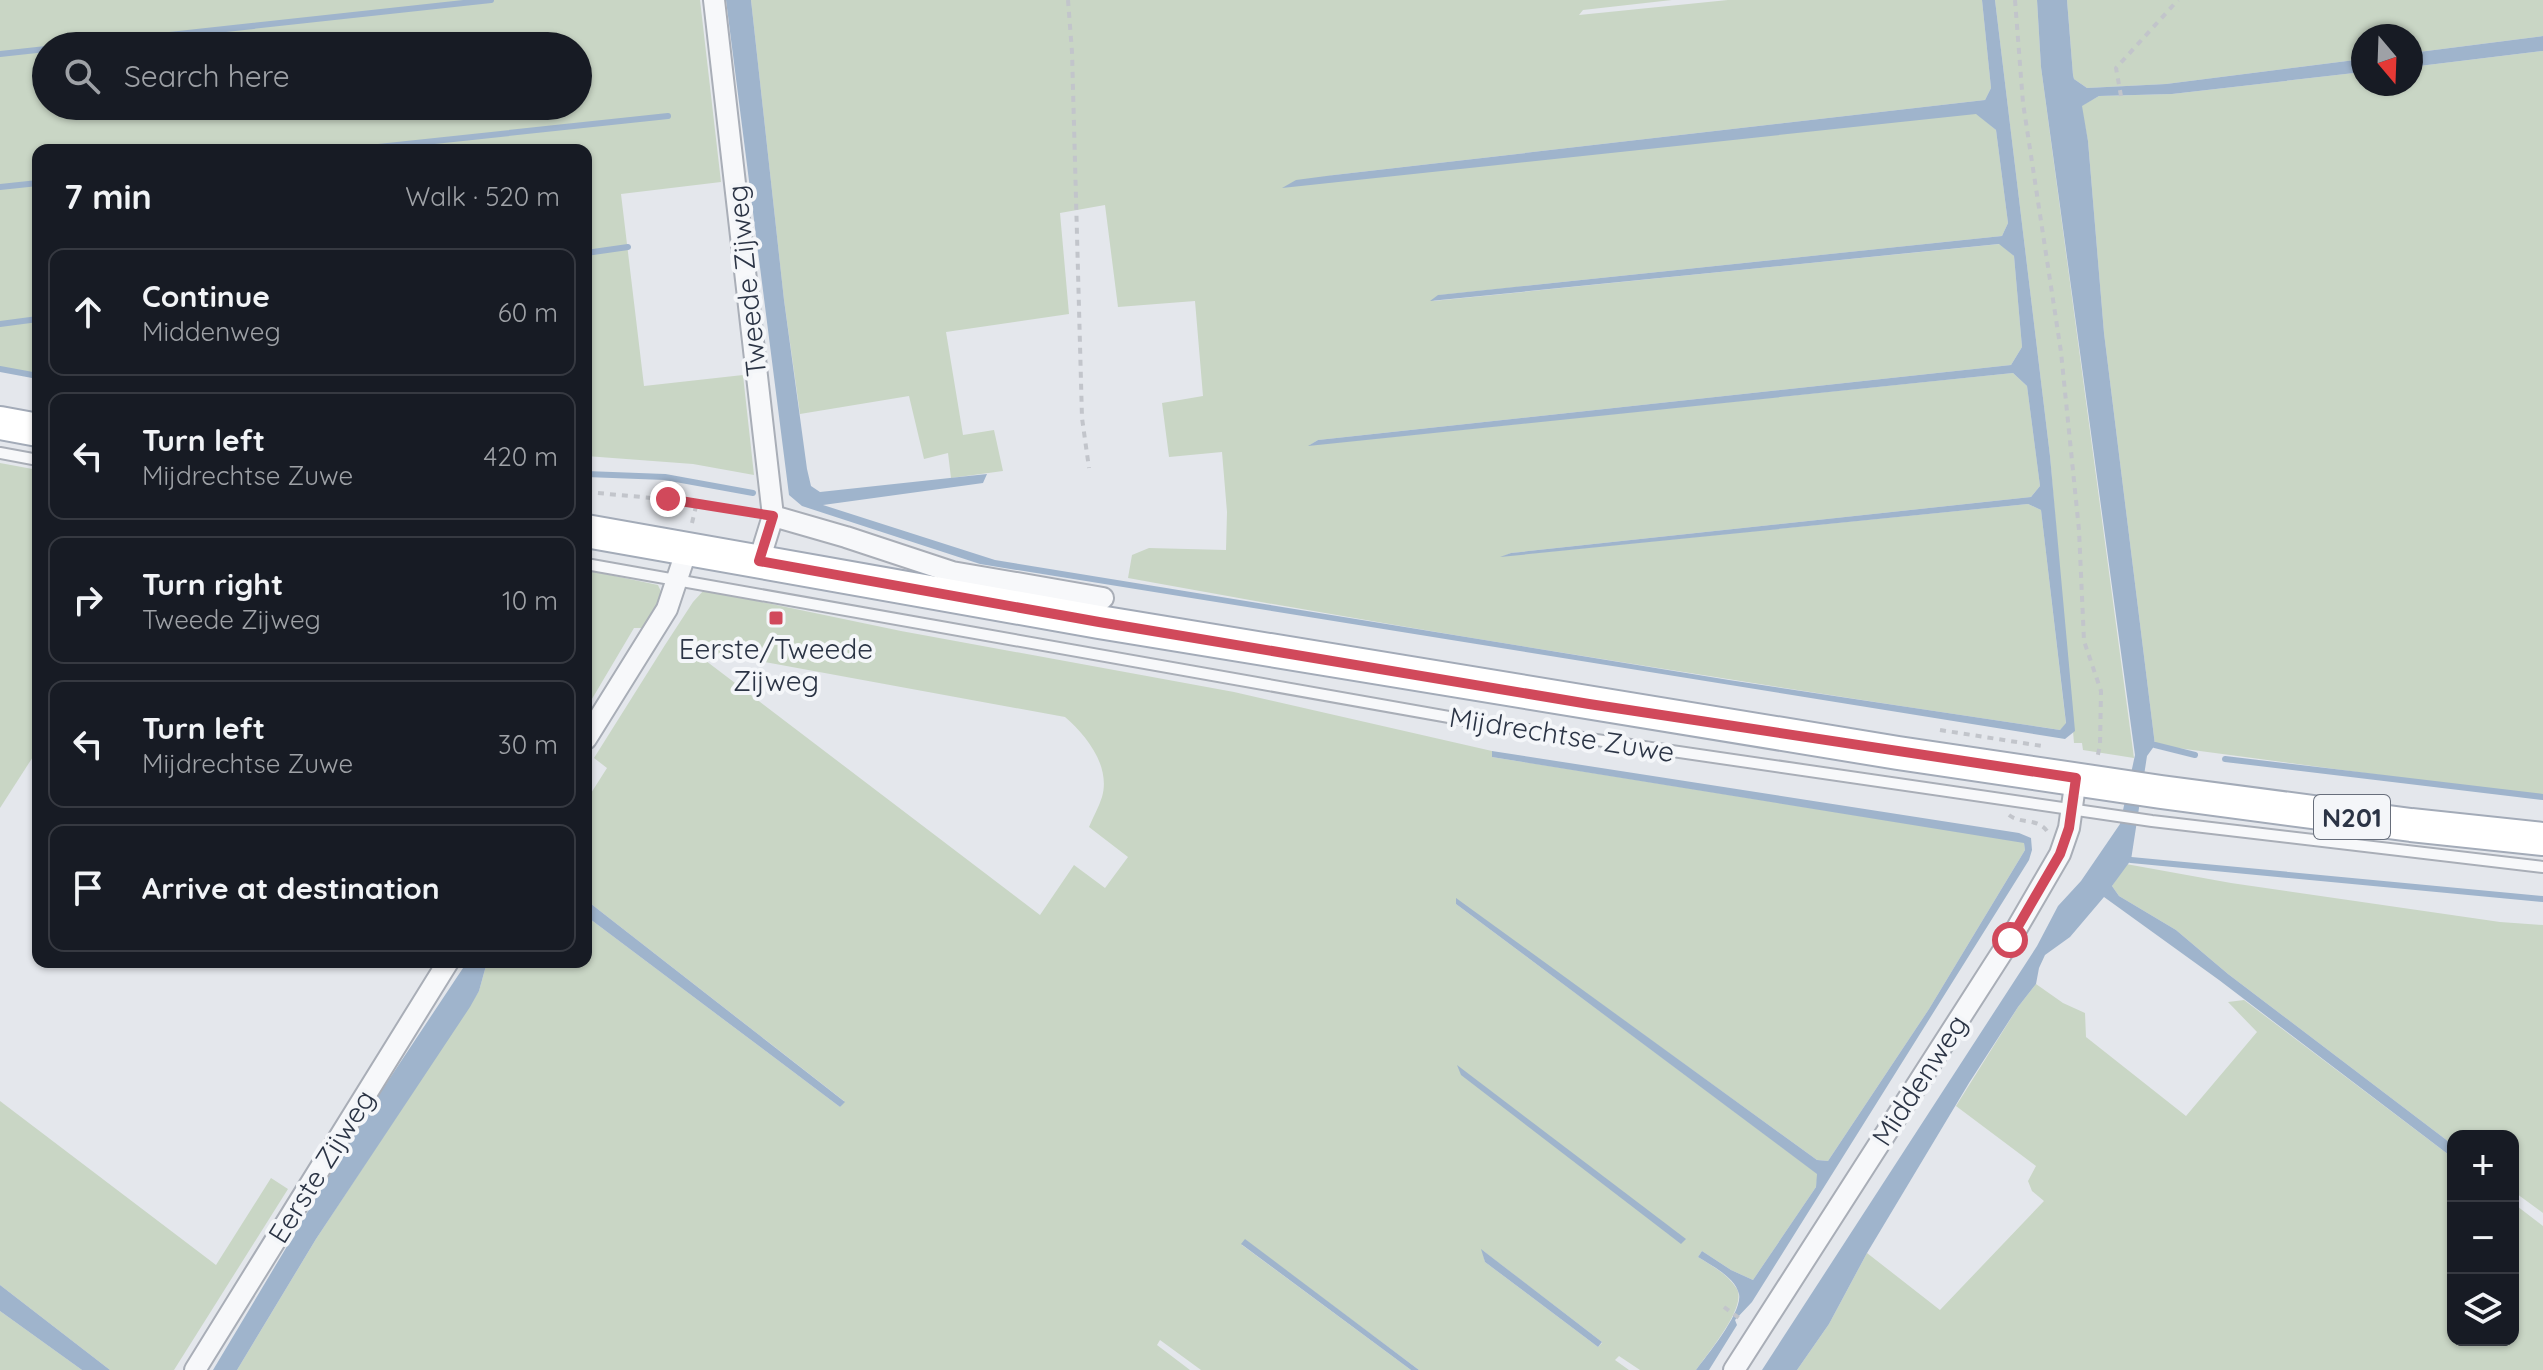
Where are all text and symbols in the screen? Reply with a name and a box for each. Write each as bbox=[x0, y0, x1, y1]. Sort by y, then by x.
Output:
north arrow bbox=[2351, 24, 2423, 96]
search box bbox=[32, 32, 592, 120]
icon: search bbox=[60, 54, 104, 98]
text: Search here bbox=[124, 57, 290, 95]
text: 7 min bbox=[64, 175, 152, 218]
text: Walk · 520 m bbox=[405, 180, 560, 213]
street label: Tweede Zijweg bbox=[719, 183, 773, 379]
text: Continue bbox=[142, 277, 270, 315]
icon: ahead bbox=[66, 290, 110, 334]
text: 60 m bbox=[498, 296, 558, 329]
text: Middenweg bbox=[142, 315, 281, 348]
text: Turn left bbox=[142, 421, 265, 459]
icon: left bbox=[66, 434, 110, 478]
text: 420 m bbox=[484, 440, 558, 473]
text: Mijdrechtse Zuwe bbox=[142, 459, 353, 492]
route end bbox=[650, 481, 686, 517]
text: Turn right bbox=[142, 565, 283, 603]
icon: right bbox=[66, 578, 110, 622]
text: 10 m bbox=[502, 584, 558, 617]
text: Tweede Zijweg bbox=[142, 603, 321, 636]
marker: Eerste/Tweede Zijweg bbox=[767, 609, 785, 627]
place label: Eerste/Tweede Zijweg bbox=[679, 631, 873, 698]
street label: Mijdrechtse Zuwe bbox=[1447, 699, 1677, 769]
text: Turn left bbox=[142, 709, 265, 747]
icon: left bbox=[66, 722, 110, 766]
text: 30 m bbox=[498, 728, 558, 761]
text: Mijdrechtse Zuwe bbox=[142, 747, 353, 780]
road number: N201 bbox=[2314, 795, 2390, 839]
icon: arrive bbox=[66, 866, 110, 910]
text: Arrive at destination bbox=[142, 869, 440, 907]
route start bbox=[1992, 922, 2028, 958]
street label: Middenweg bbox=[1864, 1008, 1974, 1152]
street label: Eerste Zijweg bbox=[260, 1083, 382, 1249]
map controls bbox=[2447, 1130, 2519, 1346]
button: + bbox=[2447, 1130, 2519, 1202]
button: − bbox=[2447, 1202, 2519, 1274]
button: layers bbox=[2447, 1274, 2519, 1346]

